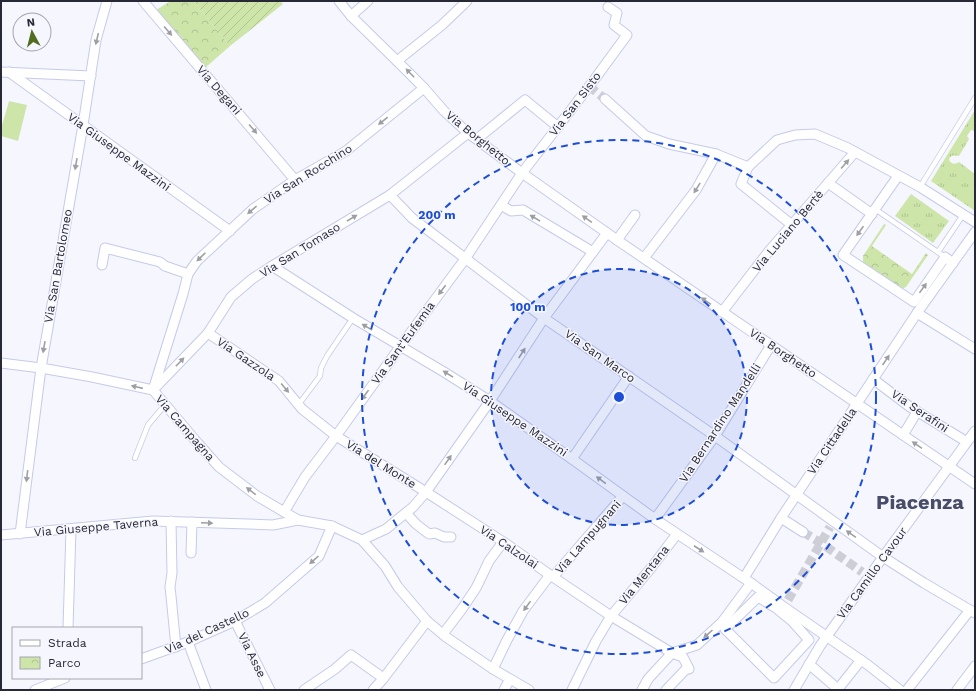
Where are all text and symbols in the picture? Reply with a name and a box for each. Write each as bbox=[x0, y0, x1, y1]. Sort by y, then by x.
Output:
north arrow bbox=[12, 12, 52, 52]
text: N bbox=[26, 16, 36, 30]
one-way arrow bbox=[163, 26, 172, 35]
one-way arrow bbox=[93, 32, 99, 45]
street label: Via Degani bbox=[194, 62, 244, 118]
one-way arrow bbox=[405, 68, 415, 78]
street label: Via San Sisto bbox=[546, 69, 604, 139]
street label: Via Borghetto bbox=[443, 108, 513, 168]
street label: Via Giuseppe Mazzini bbox=[65, 110, 173, 194]
one-way arrow bbox=[377, 117, 388, 126]
one-way arrow bbox=[248, 124, 257, 135]
street label: Via San Rocchino bbox=[261, 141, 355, 207]
one-way arrow bbox=[73, 158, 79, 170]
one-way arrow bbox=[841, 158, 850, 169]
one-way arrow bbox=[693, 183, 701, 193]
street label: Via Luciano Bertè bbox=[750, 187, 826, 275]
one-way arrow bbox=[247, 206, 258, 214]
street label: Via San Bartolomeo bbox=[41, 208, 75, 324]
text: 200 m bbox=[418, 208, 456, 222]
one-way arrow bbox=[529, 214, 541, 221]
one-way arrow bbox=[346, 215, 358, 222]
one-way arrow bbox=[582, 215, 592, 223]
street label: Via San Tomaso bbox=[257, 220, 343, 280]
one-way arrow bbox=[856, 225, 864, 236]
one-way arrow bbox=[196, 253, 206, 262]
one-way arrow bbox=[919, 283, 927, 294]
one-way arrow bbox=[438, 285, 446, 296]
one-way arrow bbox=[700, 297, 711, 304]
street label: Via Sant'Eufemia bbox=[368, 299, 438, 387]
text: 100 m bbox=[510, 300, 546, 314]
one-way arrow bbox=[361, 323, 373, 330]
street label: Via Borghetto bbox=[747, 325, 819, 381]
street label: Via San Marco bbox=[562, 326, 638, 386]
street label: Via Gazzola bbox=[214, 334, 278, 384]
one-way arrow bbox=[41, 341, 47, 353]
one-way arrow bbox=[518, 347, 525, 359]
one-way arrow bbox=[882, 354, 890, 365]
one-way arrow bbox=[175, 357, 185, 367]
street label: Via Bernardino Mandelli bbox=[676, 361, 764, 485]
one-way arrow bbox=[443, 370, 453, 378]
street label: Via Giuseppe Mazzini bbox=[460, 379, 570, 459]
one-way arrow bbox=[131, 383, 143, 389]
one-way arrow bbox=[280, 383, 289, 393]
street label: Via Serafini bbox=[889, 387, 951, 435]
one-way arrow bbox=[361, 390, 369, 401]
centre of rings bbox=[612, 390, 626, 404]
street label: Via Campagna bbox=[153, 392, 218, 464]
street label: Via Cittadella bbox=[804, 405, 860, 477]
street label: Via del Monte bbox=[343, 437, 419, 491]
one-way arrow bbox=[912, 441, 922, 449]
one-way arrow bbox=[444, 455, 452, 466]
one-way arrow bbox=[24, 470, 31, 482]
one-way arrow bbox=[595, 476, 606, 484]
one-way arrow bbox=[245, 487, 256, 496]
district label: Piacenza bbox=[876, 490, 964, 514]
street label: Via Lampugnani bbox=[552, 497, 624, 577]
street label: Via Giuseppe Taverna bbox=[33, 515, 159, 539]
one-way arrow bbox=[201, 519, 213, 526]
street label: Via Calzolai bbox=[477, 522, 541, 572]
street label: Via Camillo Cavour bbox=[834, 524, 910, 622]
one-way arrow bbox=[846, 530, 857, 538]
street label: Via Mentana bbox=[616, 542, 672, 607]
one-way arrow bbox=[693, 545, 705, 552]
one-way arrow bbox=[309, 556, 320, 565]
one-way arrow bbox=[522, 601, 531, 612]
street label: Via del Castello bbox=[163, 605, 251, 657]
legend bbox=[12, 627, 142, 679]
street label: Via Asse bbox=[235, 630, 269, 680]
one-way arrow bbox=[703, 630, 714, 639]
text: Strada bbox=[48, 636, 87, 650]
text: Parco bbox=[48, 656, 81, 670]

